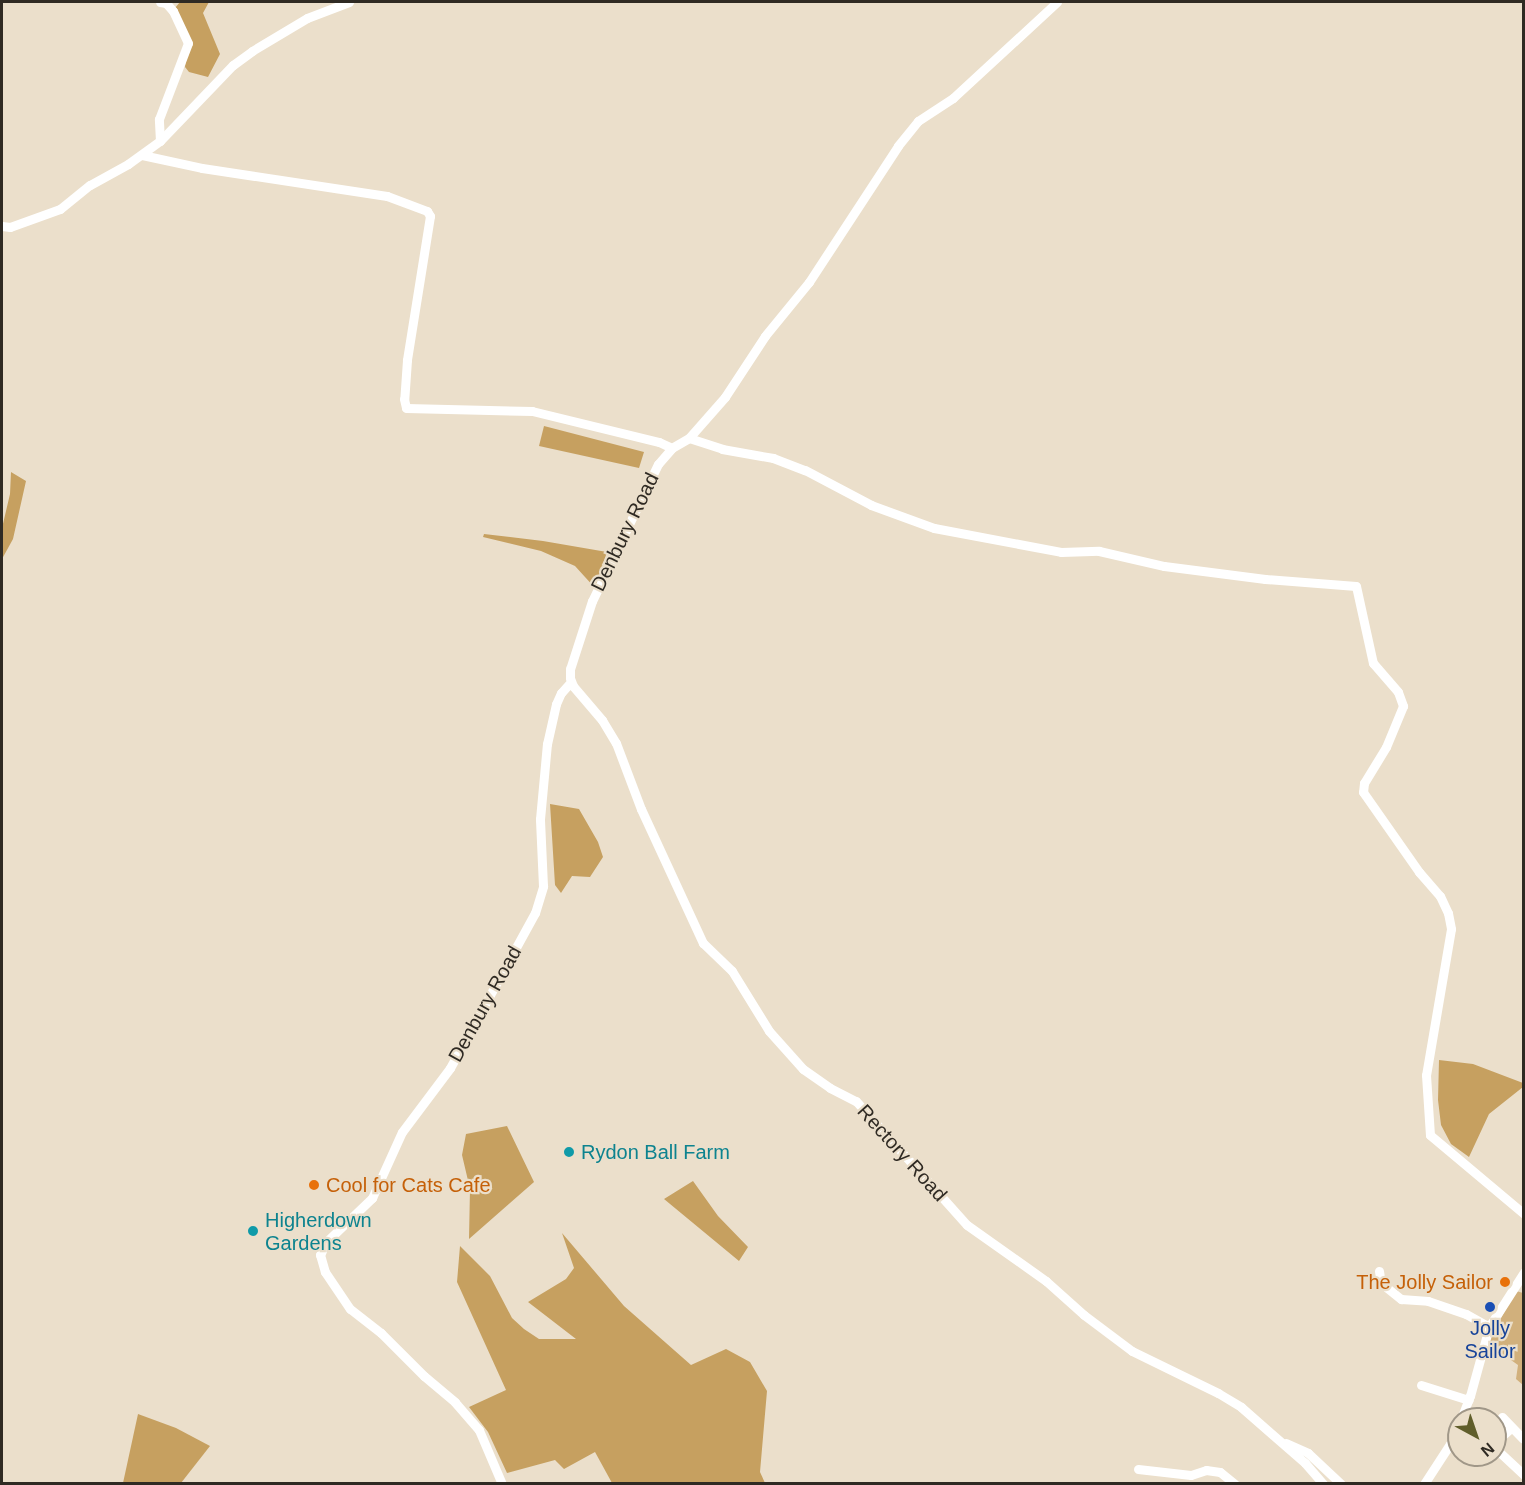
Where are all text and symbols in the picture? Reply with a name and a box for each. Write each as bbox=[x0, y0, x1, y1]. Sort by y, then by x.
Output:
street label: Denbury Road bbox=[586, 469, 664, 595]
street label: Denbury Road bbox=[443, 942, 527, 1066]
street label: Rectory Road bbox=[852, 1100, 952, 1206]
place label: Rydon Ball Farm bbox=[581, 1140, 730, 1164]
marker: Rydon Ball Farm bbox=[562, 1145, 576, 1159]
place label: Cool for Cats Cafe bbox=[326, 1173, 491, 1197]
marker: Cool for Cats Cafe bbox=[307, 1178, 321, 1192]
place label: Higherdown Gardens bbox=[265, 1208, 372, 1255]
marker: Higherdown Gardens bbox=[246, 1224, 260, 1238]
place label: The Jolly Sailor bbox=[1356, 1270, 1493, 1294]
marker: The Jolly Sailor bbox=[1498, 1275, 1512, 1289]
marker: Jolly Sailor bbox=[1483, 1300, 1497, 1314]
place label: Jolly Sailor bbox=[1464, 1316, 1516, 1363]
north arrow bbox=[1447, 1407, 1507, 1467]
text: N bbox=[1478, 1439, 1497, 1460]

